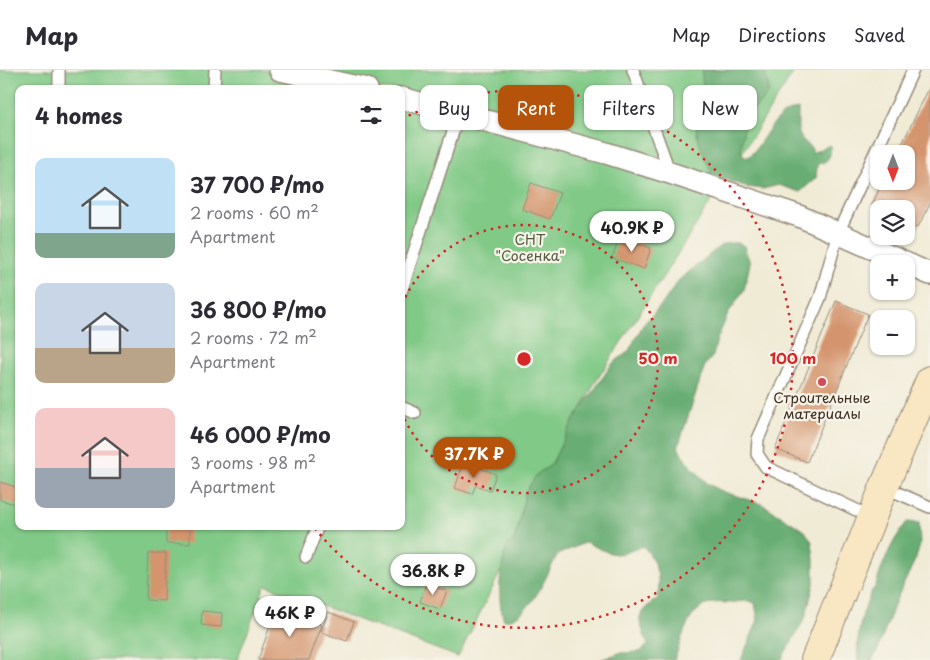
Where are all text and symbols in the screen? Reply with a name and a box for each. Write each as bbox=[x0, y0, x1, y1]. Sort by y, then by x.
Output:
text: Map bbox=[25, 17, 78, 53]
text: Map bbox=[672, 21, 710, 48]
text: Directions bbox=[738, 21, 826, 48]
text: Saved bbox=[854, 21, 905, 48]
chip: Buy bbox=[420, 85, 488, 130]
chip: Rent bbox=[498, 85, 574, 130]
chip: Filters bbox=[584, 85, 673, 130]
chip: New bbox=[683, 85, 757, 130]
text: 4 homes bbox=[35, 99, 122, 131]
icon: filters bbox=[357, 101, 385, 129]
north arrow bbox=[870, 145, 915, 190]
map controls bbox=[870, 145, 915, 355]
text: 37 700 ₽/mo bbox=[190, 168, 324, 200]
icon: home bbox=[75, 178, 135, 238]
text: 2 rooms · 60 m² bbox=[190, 200, 319, 224]
button: layers bbox=[870, 200, 915, 245]
pin: 40.9K ₽ bbox=[586, 210, 678, 253]
text: 40.9K ₽ bbox=[601, 215, 663, 239]
text: Apartment bbox=[190, 224, 275, 248]
park label: СНТ "Сосенка" bbox=[495, 229, 565, 266]
button: + bbox=[870, 255, 915, 300]
text: 36 800 ₽/mo bbox=[190, 293, 326, 325]
icon: home bbox=[75, 303, 135, 363]
button: − bbox=[870, 310, 915, 355]
text: 2 rooms · 72 m² bbox=[190, 325, 317, 349]
text: 50 m bbox=[639, 346, 677, 369]
text: 100 m bbox=[770, 346, 816, 369]
text: Apartment bbox=[190, 349, 275, 373]
centre of rings bbox=[515, 350, 533, 368]
marker: Строительные материалы bbox=[816, 376, 828, 388]
place label: Строительные материалы bbox=[773, 387, 871, 424]
text: 46 000 ₽/mo bbox=[190, 418, 331, 450]
icon: home bbox=[75, 428, 135, 488]
pin: 37.7K ₽ bbox=[428, 436, 520, 479]
text: 37.7K ₽ bbox=[444, 441, 504, 465]
text: 3 rooms · 98 m² bbox=[190, 450, 316, 474]
text: Apartment bbox=[190, 474, 275, 498]
pin: 36.8K ₽ bbox=[387, 554, 479, 596]
text: 36.8K ₽ bbox=[401, 558, 465, 582]
pin: 46K ₽ bbox=[255, 596, 325, 638]
text: 46K ₽ bbox=[265, 600, 315, 624]

